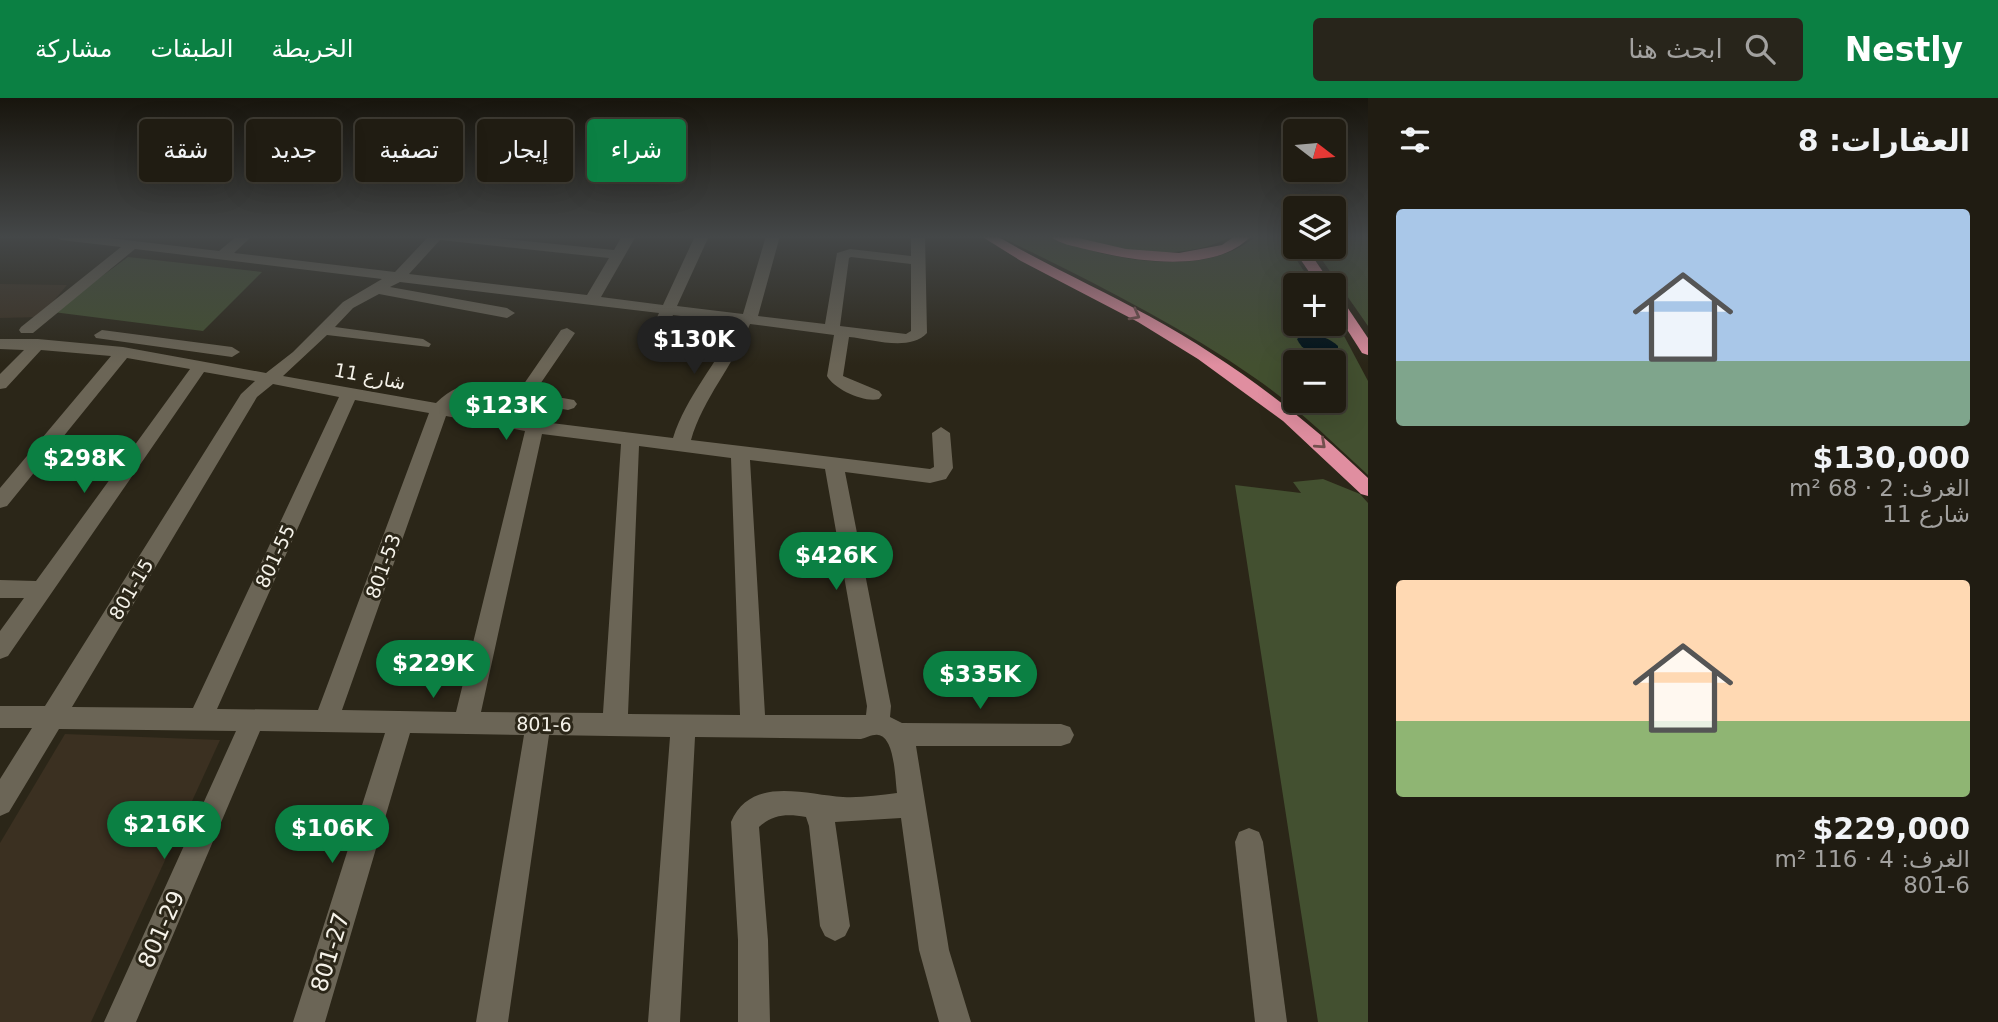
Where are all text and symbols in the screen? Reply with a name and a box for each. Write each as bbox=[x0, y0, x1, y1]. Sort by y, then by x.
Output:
search box bbox=[1313, 18, 1803, 81]
icon: search bbox=[1741, 30, 1779, 68]
text: Nestly bbox=[1845, 30, 1963, 69]
text: ابحث هنا bbox=[1628, 34, 1723, 64]
text: مشاركة bbox=[35, 35, 112, 63]
text: الطبقات bbox=[150, 35, 233, 63]
text: الخريطة bbox=[271, 35, 353, 63]
chip: شقة bbox=[139, 119, 232, 182]
chip: جديد bbox=[246, 119, 341, 182]
chip: تصفية bbox=[355, 119, 463, 182]
chip: إيجار bbox=[477, 119, 573, 182]
chip: شراء bbox=[587, 119, 686, 182]
north arrow bbox=[1283, 119, 1346, 182]
map controls bbox=[1283, 119, 1346, 413]
icon: filters bbox=[1396, 121, 1434, 159]
text: العقارات: 8 bbox=[1798, 123, 1970, 158]
button: layers bbox=[1283, 196, 1346, 259]
icon: home bbox=[1620, 254, 1746, 380]
button: + bbox=[1283, 273, 1346, 336]
one-way arrow bbox=[1128, 306, 1140, 320]
pin: $130K bbox=[645, 316, 743, 376]
text: $130K bbox=[653, 326, 735, 352]
button: − bbox=[1283, 350, 1346, 413]
street label: شارع 11 bbox=[332, 358, 408, 395]
pin: $123K bbox=[457, 382, 555, 442]
text: $123K bbox=[465, 392, 547, 418]
pin: $298K bbox=[35, 436, 133, 495]
one-way arrow bbox=[1313, 436, 1326, 448]
text: $130,000 bbox=[1812, 440, 1970, 475]
text: $298K bbox=[43, 445, 125, 471]
text: الغرف: 2 · 68 m² bbox=[1789, 475, 1970, 501]
text: شارع 11 bbox=[1882, 501, 1970, 527]
street label: 801-55 bbox=[251, 521, 299, 591]
street label: 801-53 bbox=[361, 531, 405, 601]
pin: $426K bbox=[787, 532, 885, 592]
text: $426K bbox=[795, 542, 877, 568]
street label: 801-15 bbox=[104, 554, 158, 624]
icon: home bbox=[1620, 625, 1746, 751]
pin: $229K bbox=[384, 640, 482, 700]
text: $229K bbox=[392, 650, 474, 676]
pin: $335K bbox=[931, 652, 1029, 711]
text: $335K bbox=[939, 661, 1021, 687]
street label: 801-6 bbox=[516, 713, 572, 735]
pin: $216K bbox=[115, 802, 213, 861]
pin: $106K bbox=[283, 806, 381, 865]
text: $216K bbox=[123, 811, 205, 837]
text: $229,000 bbox=[1812, 811, 1970, 846]
text: $106K bbox=[291, 815, 373, 841]
text: الغرف: 4 · 116 m² bbox=[1774, 846, 1970, 872]
text: 801-6 bbox=[1903, 872, 1970, 898]
street label: 801-29 bbox=[133, 886, 189, 972]
street label: 801-27 bbox=[306, 909, 354, 995]

